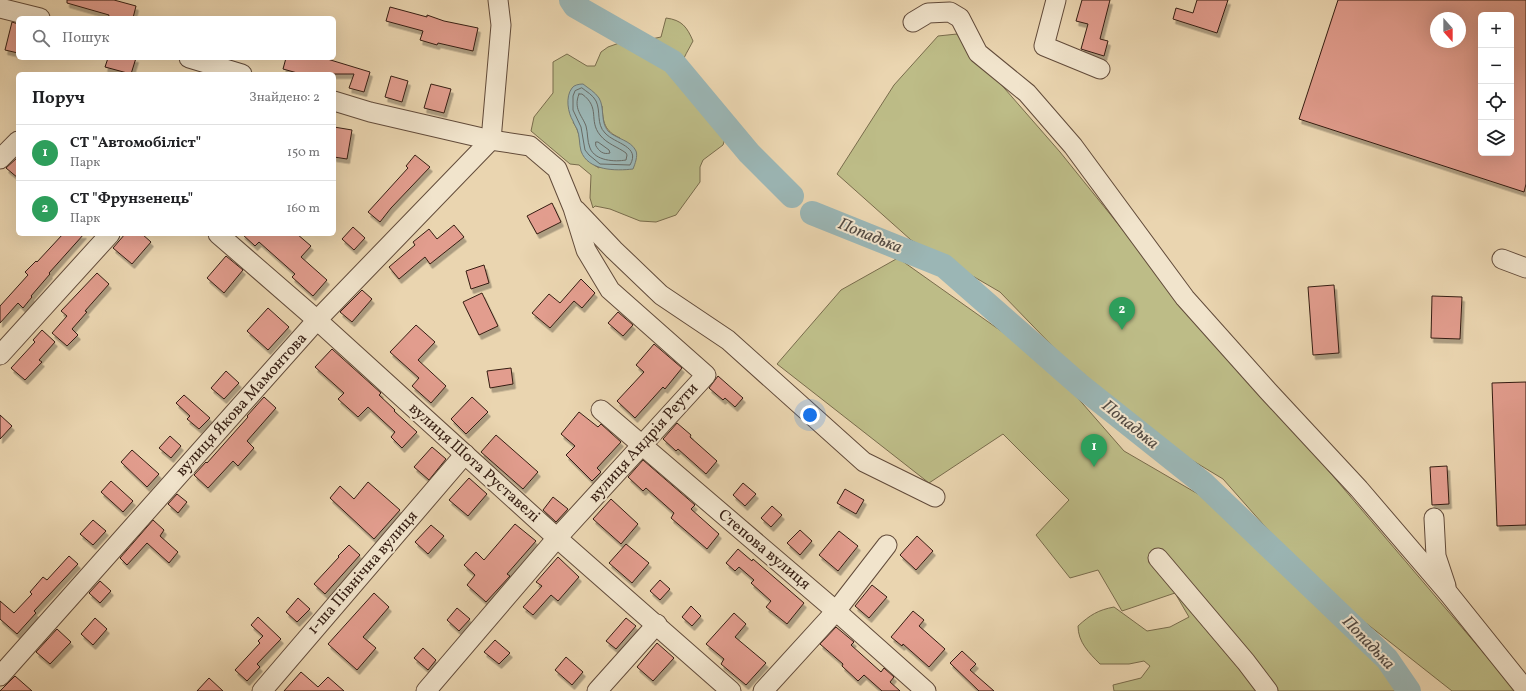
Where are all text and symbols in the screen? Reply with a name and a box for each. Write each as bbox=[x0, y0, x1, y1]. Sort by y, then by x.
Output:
north arrow bbox=[1430, 12, 1466, 48]
map controls bbox=[1478, 12, 1514, 156]
button: + bbox=[1478, 12, 1514, 48]
search box bbox=[16, 16, 336, 60]
icon: search bbox=[30, 27, 52, 49]
text: Пошук bbox=[62, 28, 110, 49]
button: − bbox=[1478, 48, 1514, 84]
button: locate bbox=[1478, 84, 1514, 120]
text: Поруч bbox=[32, 87, 85, 110]
text: Знайдено: 2 bbox=[249, 89, 320, 107]
button: layers bbox=[1478, 120, 1514, 156]
text: СТ "Автомобіліст" bbox=[70, 133, 201, 154]
text: 1 bbox=[42, 144, 48, 162]
text: 150 m bbox=[287, 144, 320, 162]
text: Парк bbox=[70, 154, 100, 172]
text: СТ "Фрунзенець" bbox=[70, 189, 193, 210]
text: 2 bbox=[42, 200, 48, 218]
text: 160 m bbox=[286, 200, 320, 218]
text: Парк bbox=[70, 210, 100, 228]
water label: Попадька bbox=[835, 213, 905, 259]
pin: 2 bbox=[1109, 297, 1135, 330]
street label: вулиця Якова Мамонтова bbox=[171, 328, 313, 482]
street label: вулиця Андрія Реути bbox=[584, 378, 704, 508]
water label: Попадька bbox=[1097, 395, 1163, 455]
street label: вулиця Шота Руставелі bbox=[404, 398, 545, 528]
your location bbox=[800, 405, 820, 425]
pin: 1 bbox=[1081, 434, 1107, 467]
street label: Степова вулиця bbox=[713, 505, 815, 595]
street label: 1-ша Північна вулиця bbox=[303, 506, 423, 640]
water label: Попадька bbox=[1336, 611, 1400, 675]

